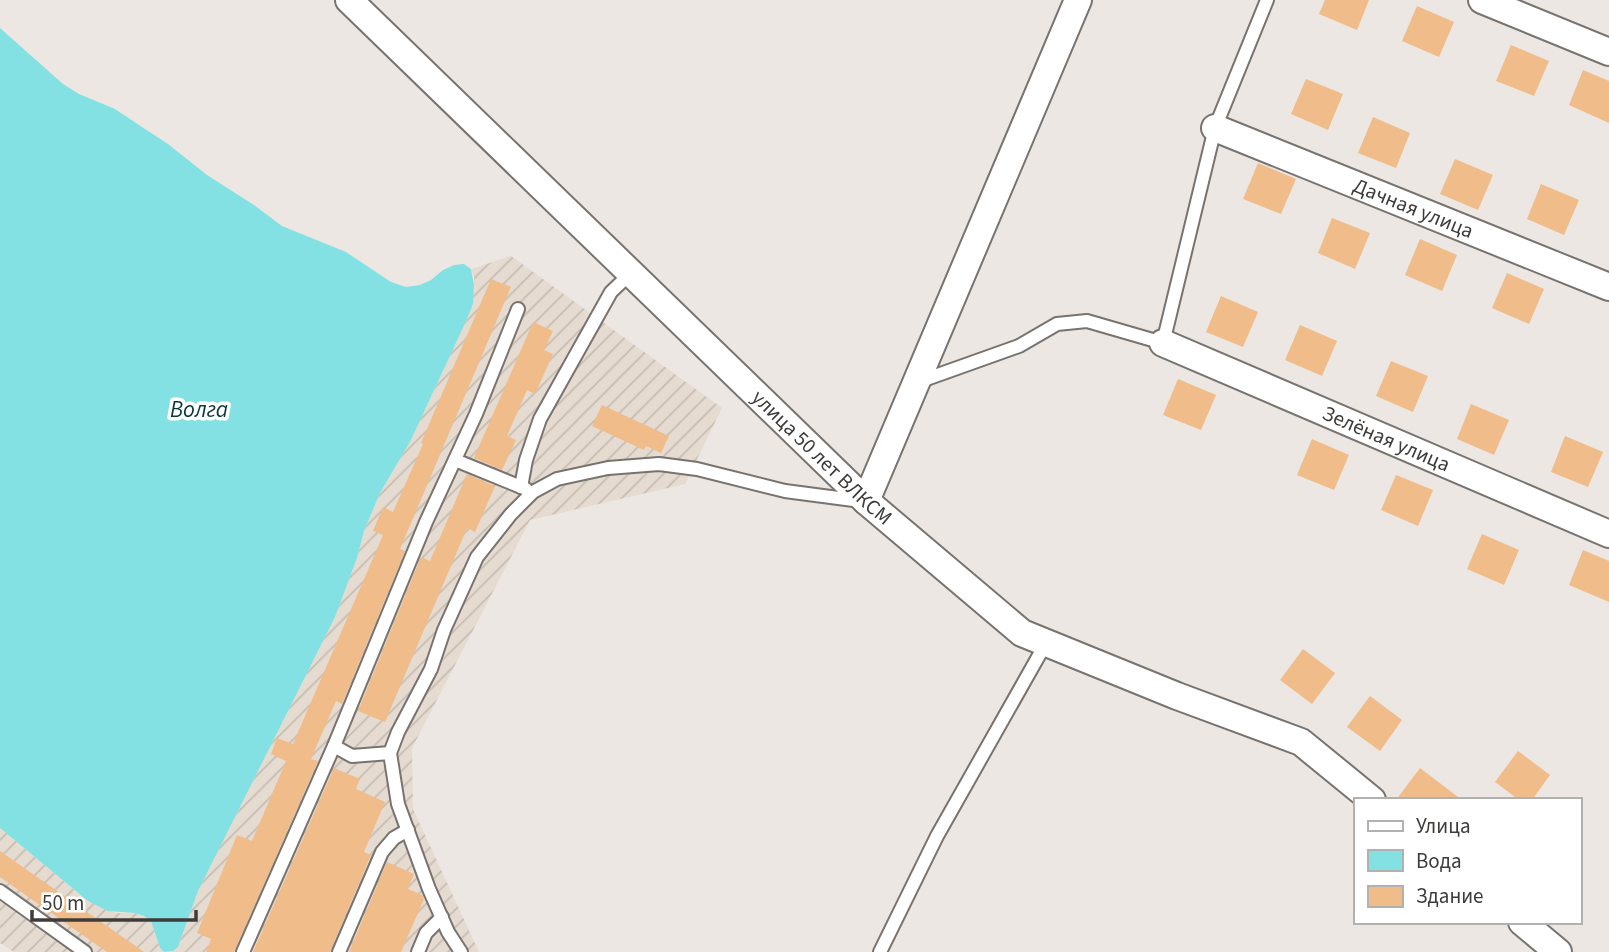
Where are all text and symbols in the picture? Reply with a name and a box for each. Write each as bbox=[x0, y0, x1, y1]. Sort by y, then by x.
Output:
street label: Дачная улица bbox=[1349, 170, 1478, 246]
street label: улица 50 лет ВЛКСМ bbox=[745, 383, 899, 532]
water label: Волга bbox=[170, 393, 228, 426]
street label: Зелёная улица bbox=[1318, 398, 1455, 479]
legend bbox=[1354, 798, 1581, 924]
text: Улица bbox=[1416, 811, 1471, 841]
text: Вода bbox=[1416, 846, 1462, 876]
scale bar bbox=[32, 878, 196, 922]
text: Здание bbox=[1416, 881, 1484, 911]
text: 50 m bbox=[42, 888, 84, 918]

